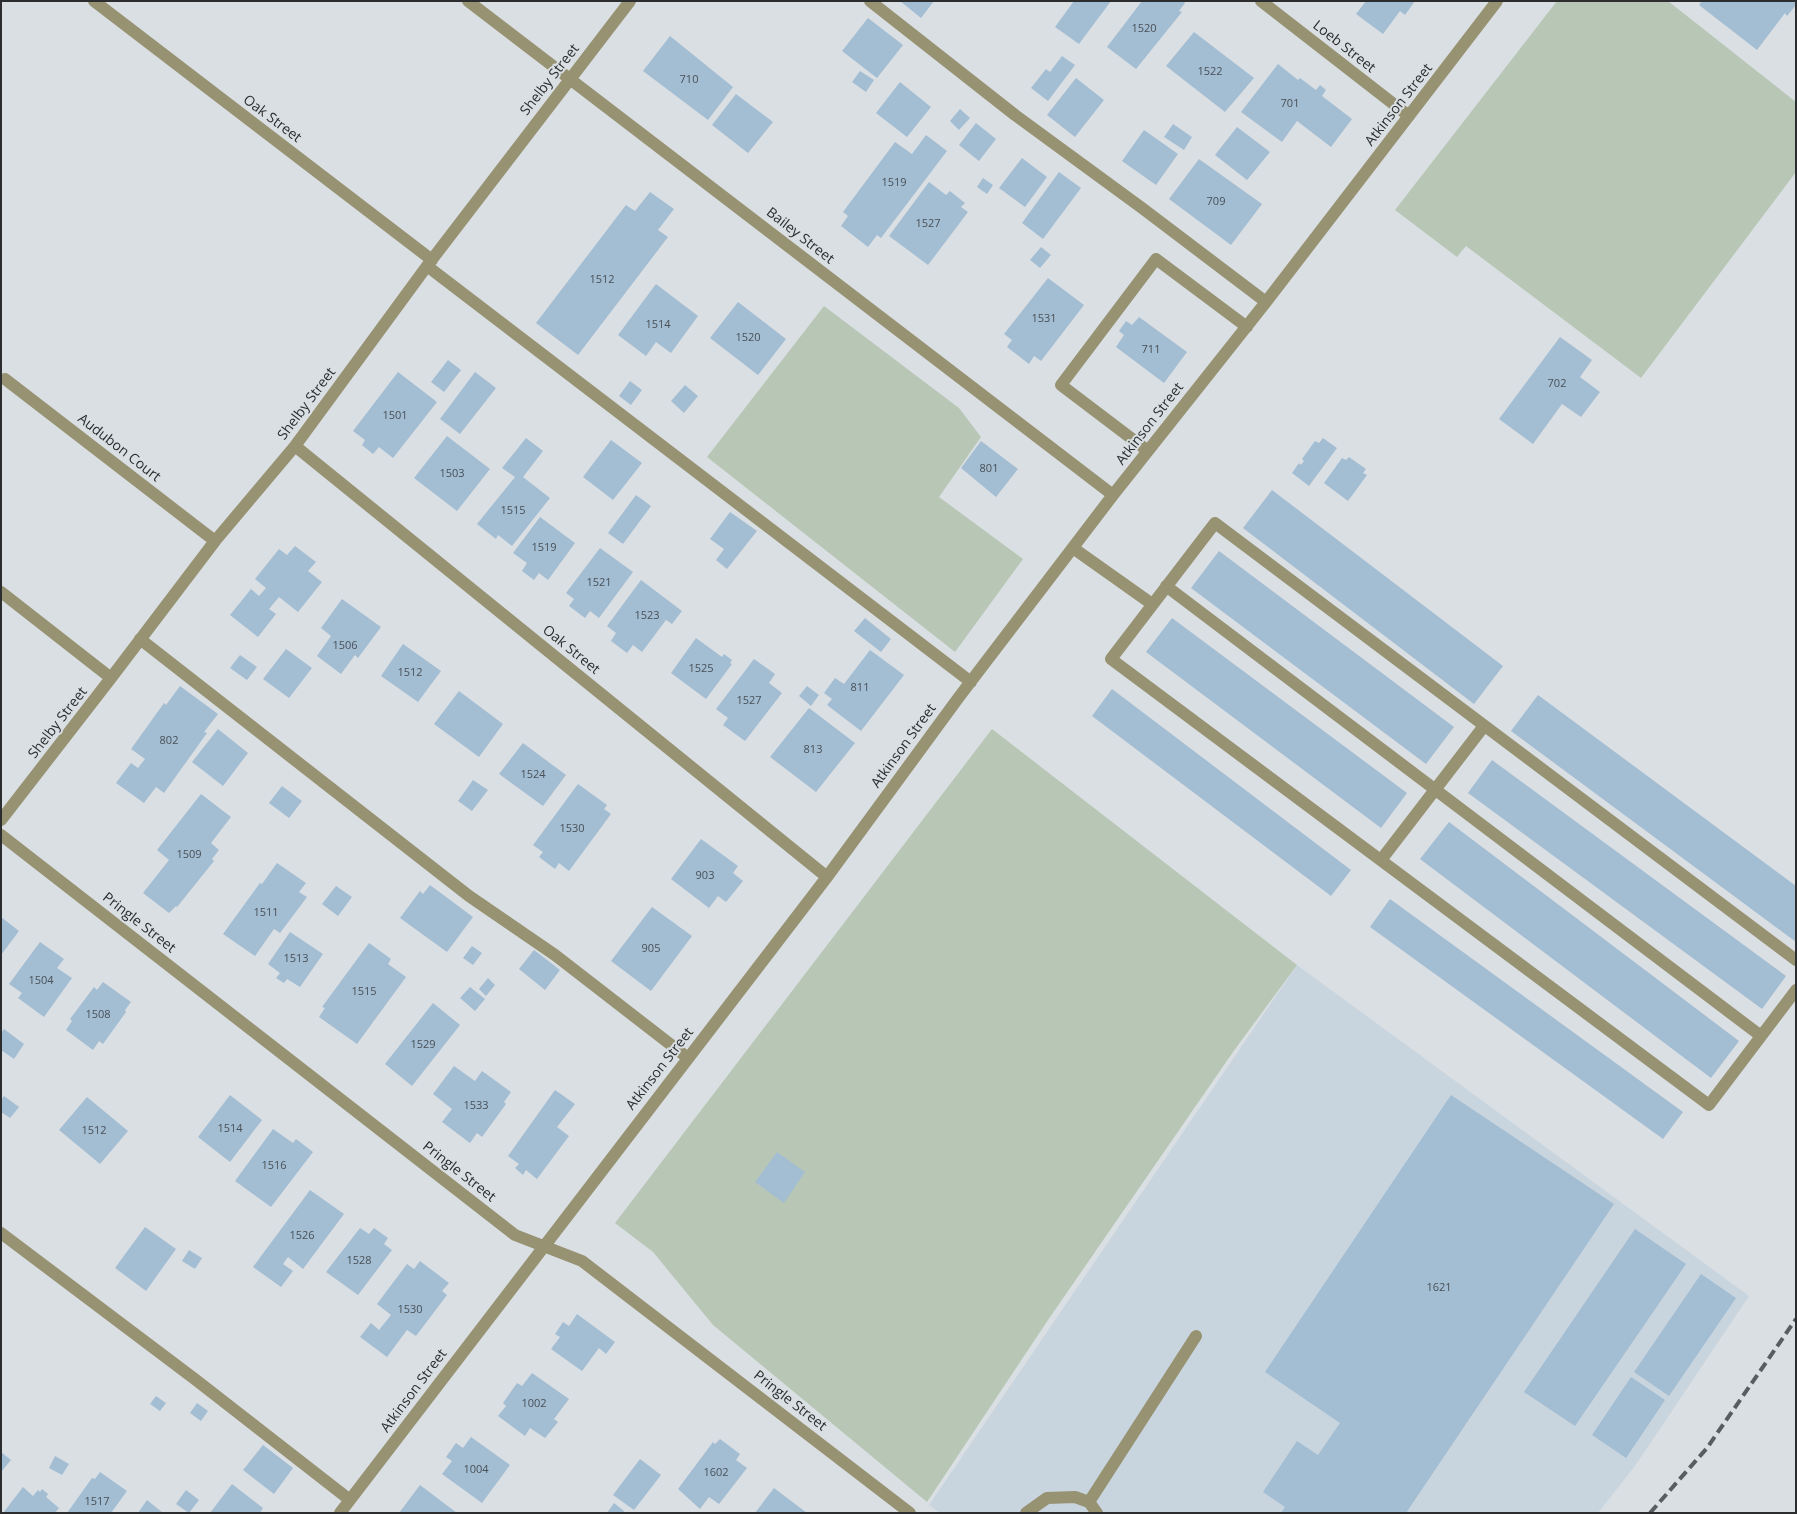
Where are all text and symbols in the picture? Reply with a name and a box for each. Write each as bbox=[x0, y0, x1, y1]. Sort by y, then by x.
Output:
street label: Loeb Street bbox=[1309, 17, 1379, 77]
house number: 1520 bbox=[1131, 22, 1157, 36]
street label: Shelby Street bbox=[517, 41, 583, 119]
street label: Atkinson Street bbox=[1362, 61, 1436, 149]
house number: 1522 bbox=[1197, 65, 1223, 79]
house number: 710 bbox=[680, 73, 698, 87]
street label: Oak Street bbox=[239, 92, 305, 146]
house number: 701 bbox=[1281, 97, 1299, 111]
house number: 1519 bbox=[881, 176, 907, 190]
house number: 709 bbox=[1207, 195, 1225, 209]
street label: Bailey Street bbox=[763, 204, 837, 268]
house number: 1527 bbox=[915, 217, 941, 231]
house number: 1512 bbox=[589, 273, 615, 287]
house number: 1531 bbox=[1031, 312, 1057, 326]
house number: 1514 bbox=[645, 318, 671, 332]
house number: 1520 bbox=[735, 331, 761, 345]
house number: 711 bbox=[1142, 343, 1160, 357]
street label: Shelby Street bbox=[274, 365, 340, 443]
house number: 702 bbox=[1548, 377, 1566, 391]
street label: Atkinson Street bbox=[1113, 380, 1187, 468]
house number: 1501 bbox=[382, 409, 408, 423]
street label: Audubon Court bbox=[74, 410, 164, 486]
house number: 801 bbox=[980, 462, 998, 476]
house number: 1503 bbox=[439, 467, 465, 481]
house number: 1515 bbox=[500, 504, 526, 518]
house number: 1519 bbox=[531, 541, 557, 555]
house number: 1521 bbox=[586, 576, 612, 590]
house number: 1523 bbox=[634, 609, 660, 623]
street label: Oak Street bbox=[539, 622, 603, 678]
house number: 1506 bbox=[332, 639, 358, 653]
house number: 1525 bbox=[688, 662, 714, 676]
house number: 1512 bbox=[397, 666, 423, 680]
house number: 811 bbox=[851, 681, 869, 695]
street label: Shelby Street bbox=[25, 684, 91, 762]
house number: 1527 bbox=[736, 694, 762, 708]
street label: Atkinson Street bbox=[868, 701, 940, 791]
house number: 802 bbox=[160, 734, 178, 748]
house number: 813 bbox=[804, 743, 822, 757]
house number: 1524 bbox=[520, 768, 546, 782]
house number: 1530 bbox=[559, 822, 585, 836]
house number: 1509 bbox=[176, 848, 202, 862]
house number: 903 bbox=[696, 869, 714, 883]
street label: Pringle Street bbox=[99, 889, 179, 957]
house number: 1511 bbox=[253, 906, 279, 920]
house number: 905 bbox=[642, 942, 660, 956]
house number: 1513 bbox=[283, 952, 309, 966]
house number: 1504 bbox=[28, 974, 54, 988]
house number: 1515 bbox=[351, 985, 377, 999]
house number: 1508 bbox=[85, 1008, 111, 1022]
street label: Atkinson Street bbox=[623, 1025, 697, 1113]
house number: 1529 bbox=[410, 1038, 436, 1052]
house number: 1533 bbox=[463, 1099, 489, 1113]
house number: 1514 bbox=[217, 1122, 243, 1136]
house number: 1512 bbox=[81, 1124, 107, 1138]
street label: Pringle Street bbox=[419, 1138, 499, 1206]
house number: 1516 bbox=[261, 1159, 287, 1173]
house number: 1526 bbox=[289, 1229, 315, 1243]
house number: 1528 bbox=[346, 1254, 372, 1268]
house number: 1621 bbox=[1426, 1281, 1452, 1295]
house number: 1530 bbox=[397, 1303, 423, 1317]
street label: Atkinson Street bbox=[377, 1346, 451, 1436]
street label: Pringle Street bbox=[750, 1367, 830, 1435]
house number: 1002 bbox=[521, 1397, 547, 1411]
house number: 1004 bbox=[463, 1463, 489, 1477]
house number: 1602 bbox=[703, 1466, 729, 1480]
house number: 1517 bbox=[84, 1495, 110, 1509]

